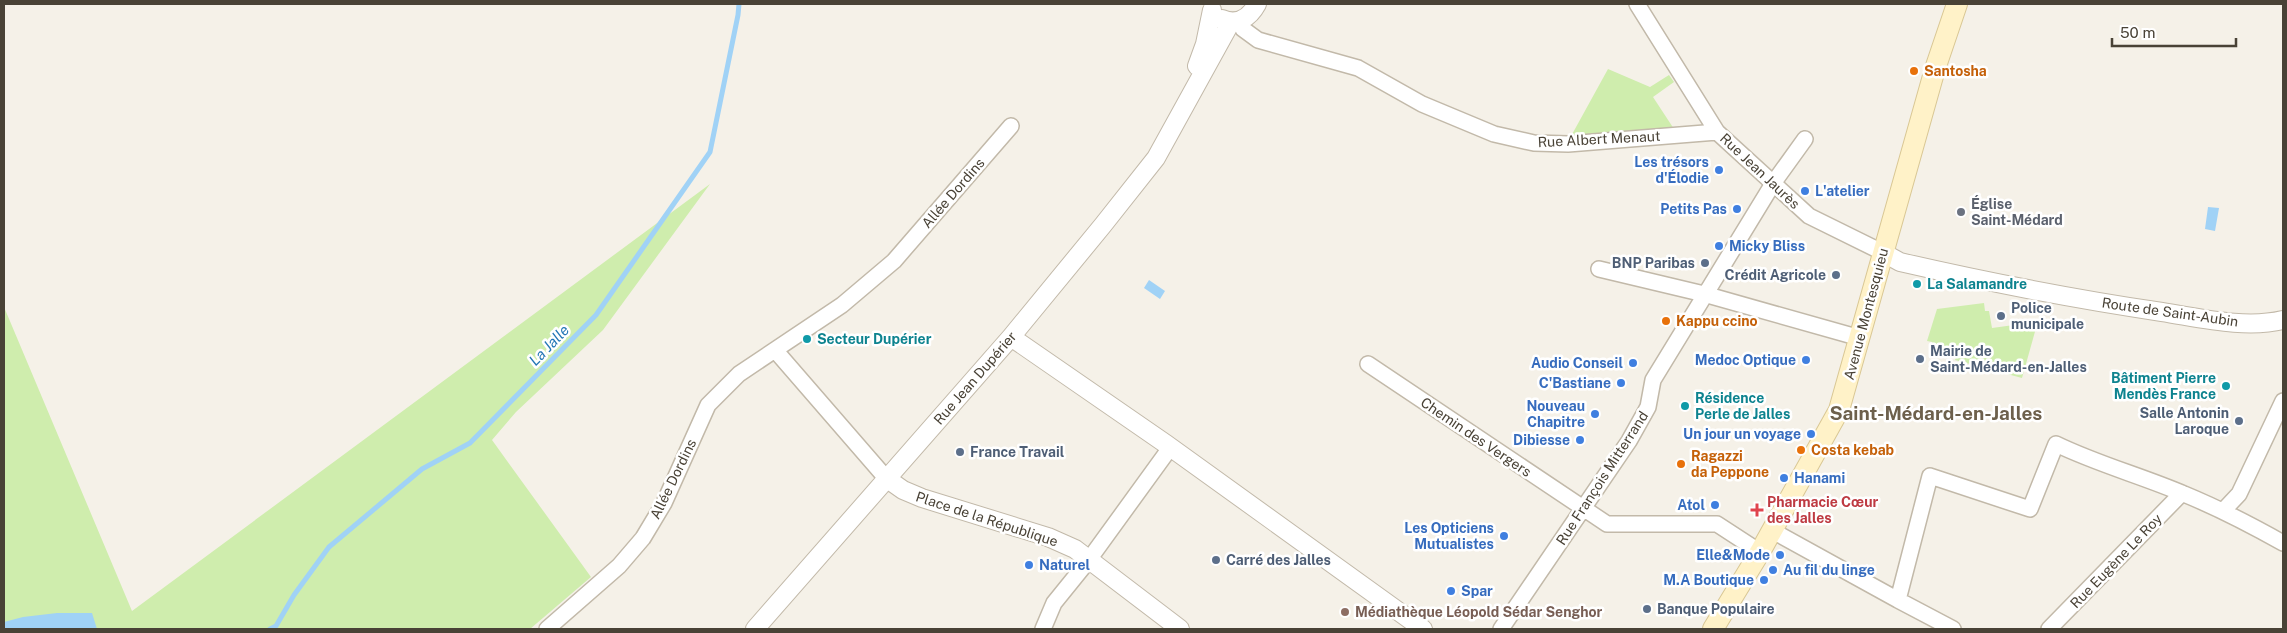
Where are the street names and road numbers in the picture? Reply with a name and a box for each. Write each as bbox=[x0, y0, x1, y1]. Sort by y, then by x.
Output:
street label: Rue Albert Menaut bbox=[1537, 128, 1661, 150]
street label: Rue Jean Jaurès bbox=[1717, 130, 1803, 212]
street label: Allée Dordins bbox=[918, 155, 988, 231]
street label: Avenue Montesquieu bbox=[1841, 246, 1891, 382]
street label: Route de Saint-Aubin bbox=[2101, 294, 2239, 330]
street label: Rue Jean Dupérier bbox=[930, 328, 1020, 428]
street label: Chemin des Vergers bbox=[1418, 394, 1534, 480]
street label: Rue François Mitterrand bbox=[1553, 408, 1651, 548]
street label: Allée Dordins bbox=[647, 436, 699, 522]
street label: Place de la République bbox=[914, 488, 1060, 550]
street label: Rue Eugène Le Roy bbox=[2067, 510, 2165, 611]

